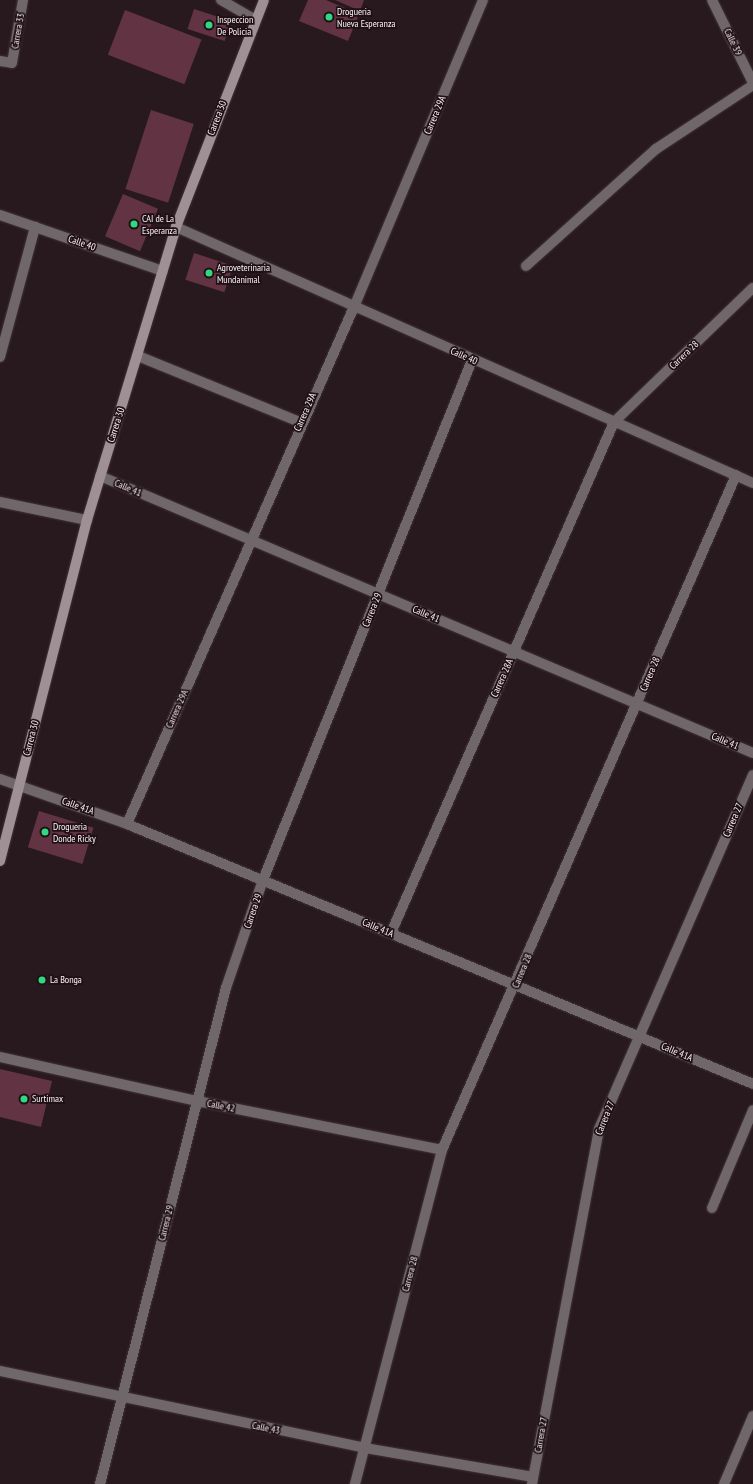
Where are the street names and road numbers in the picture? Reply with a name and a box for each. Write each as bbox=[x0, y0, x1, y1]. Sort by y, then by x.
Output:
street label: Carrera 33 bbox=[9, 12, 27, 50]
street label: Calle 39 bbox=[721, 27, 745, 57]
street label: Carrera 29A bbox=[422, 94, 448, 136]
street label: Carrera 30 bbox=[205, 99, 229, 137]
street label: Calle 40 bbox=[67, 233, 97, 253]
street label: Carrera 28 bbox=[667, 338, 701, 372]
street label: Calle 40 bbox=[449, 345, 479, 367]
street label: Carrera 29A bbox=[291, 391, 319, 433]
street label: Carrera 30 bbox=[105, 406, 127, 444]
street label: Calle 41 bbox=[113, 477, 143, 499]
street label: Carrera 29 bbox=[360, 591, 384, 629]
street label: Calle 41 bbox=[411, 603, 441, 625]
street label: Carrera 28 bbox=[637, 655, 663, 693]
street label: Carrera 28A bbox=[488, 657, 516, 699]
street label: Carrera 29A bbox=[163, 688, 191, 730]
street label: Carrera 30 bbox=[21, 719, 41, 757]
street label: Calle 41 bbox=[710, 730, 740, 752]
street label: Calle 41A bbox=[60, 795, 96, 817]
street label: Carrera 27 bbox=[720, 801, 746, 839]
street label: Carrera 29 bbox=[241, 892, 265, 930]
street label: Calle 41A bbox=[360, 916, 396, 940]
street label: Carrera 28 bbox=[509, 952, 535, 990]
street label: Calle 41A bbox=[659, 1040, 695, 1064]
street label: Calle 42 bbox=[206, 1097, 236, 1115]
street label: Carrera 27 bbox=[593, 1099, 617, 1137]
street label: Carrera 29 bbox=[156, 1204, 176, 1242]
street label: Carrera 28 bbox=[400, 1255, 420, 1293]
street label: Carrera 27 bbox=[532, 1416, 550, 1454]
street label: Calle 43 bbox=[251, 1419, 281, 1437]

